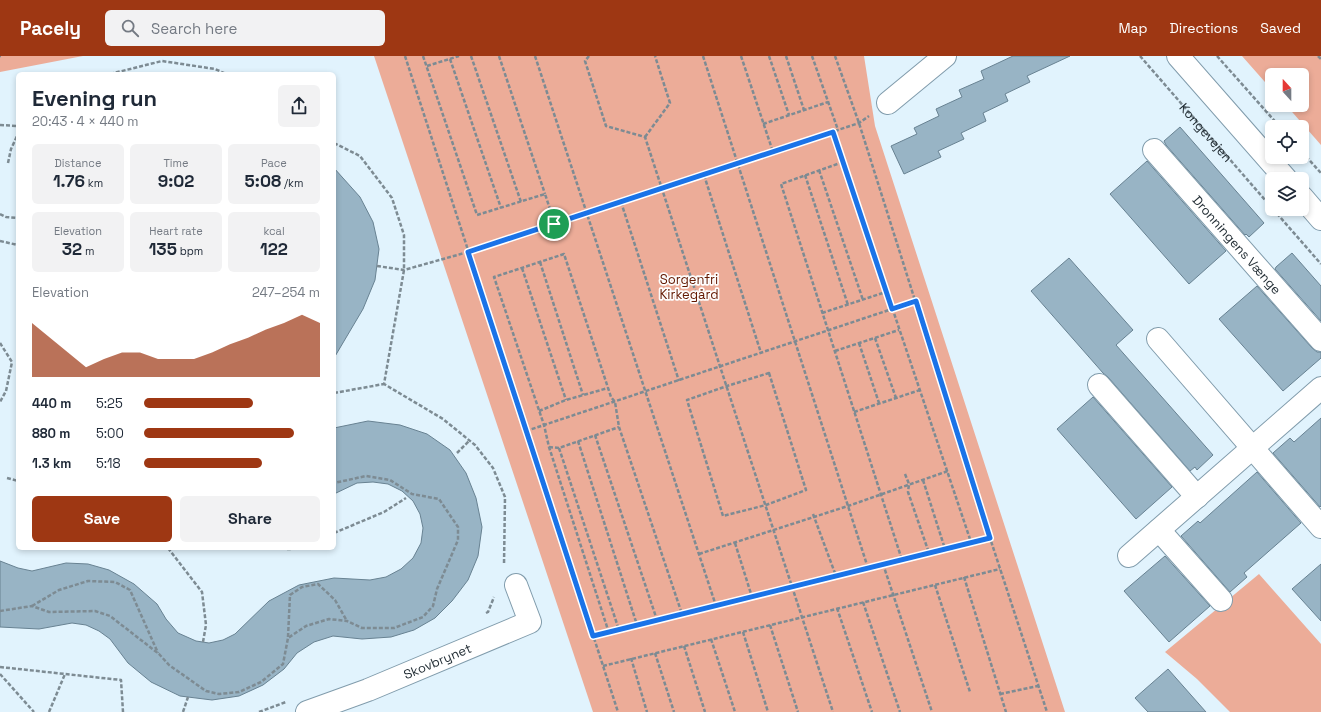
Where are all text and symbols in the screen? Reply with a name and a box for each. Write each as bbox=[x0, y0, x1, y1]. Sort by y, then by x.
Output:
search box bbox=[105, 10, 385, 46]
text: Pacely bbox=[20, 16, 81, 41]
icon: search bbox=[119, 17, 141, 39]
text: Search here bbox=[151, 19, 237, 38]
text: Map bbox=[1118, 19, 1148, 37]
text: Directions bbox=[1170, 19, 1238, 37]
text: Saved bbox=[1260, 19, 1301, 37]
north arrow bbox=[1265, 68, 1309, 112]
map controls bbox=[1265, 68, 1309, 216]
text: Evening run bbox=[32, 84, 157, 112]
button: share bbox=[278, 85, 320, 127]
street label: Kongevejen bbox=[1176, 100, 1236, 166]
text: 20:43 · 4 × 440 m bbox=[32, 113, 139, 130]
button: locate bbox=[1265, 120, 1309, 164]
text: Distance bbox=[55, 156, 101, 170]
text: Time bbox=[163, 156, 189, 170]
text: Pace bbox=[261, 156, 287, 170]
text: 1.76 bbox=[53, 170, 85, 192]
text: 9:02 bbox=[158, 170, 194, 192]
text: 5:08 bbox=[245, 170, 281, 192]
button: layers bbox=[1265, 172, 1309, 216]
text: km bbox=[85, 176, 103, 190]
text: /km bbox=[281, 176, 303, 190]
street label: Dronningens Vænge bbox=[1189, 192, 1285, 298]
pin bbox=[537, 207, 571, 241]
icon: arrive bbox=[543, 213, 565, 235]
text: Elevation bbox=[54, 224, 102, 238]
text: Heart rate bbox=[149, 224, 203, 238]
text: kcal bbox=[263, 224, 285, 238]
text: 32 bbox=[62, 238, 82, 260]
text: 135 bbox=[149, 238, 177, 260]
text: 122 bbox=[260, 238, 288, 260]
text: m bbox=[82, 244, 94, 258]
text: bpm bbox=[177, 244, 203, 258]
park label: Sorgenfri Kirkegård bbox=[659, 271, 719, 303]
text: Elevation bbox=[32, 284, 89, 301]
text: 247–254 m bbox=[252, 284, 320, 301]
text: 440 m bbox=[32, 395, 71, 412]
text: 5:25 bbox=[96, 395, 123, 412]
text: 880 m bbox=[32, 425, 70, 442]
text: 5:00 bbox=[96, 425, 124, 442]
text: 1.3 km bbox=[32, 455, 71, 472]
text: 5:18 bbox=[96, 455, 121, 472]
button: Save bbox=[32, 496, 172, 542]
button: Share bbox=[180, 496, 320, 542]
street label: Skovbrynet bbox=[401, 640, 474, 683]

